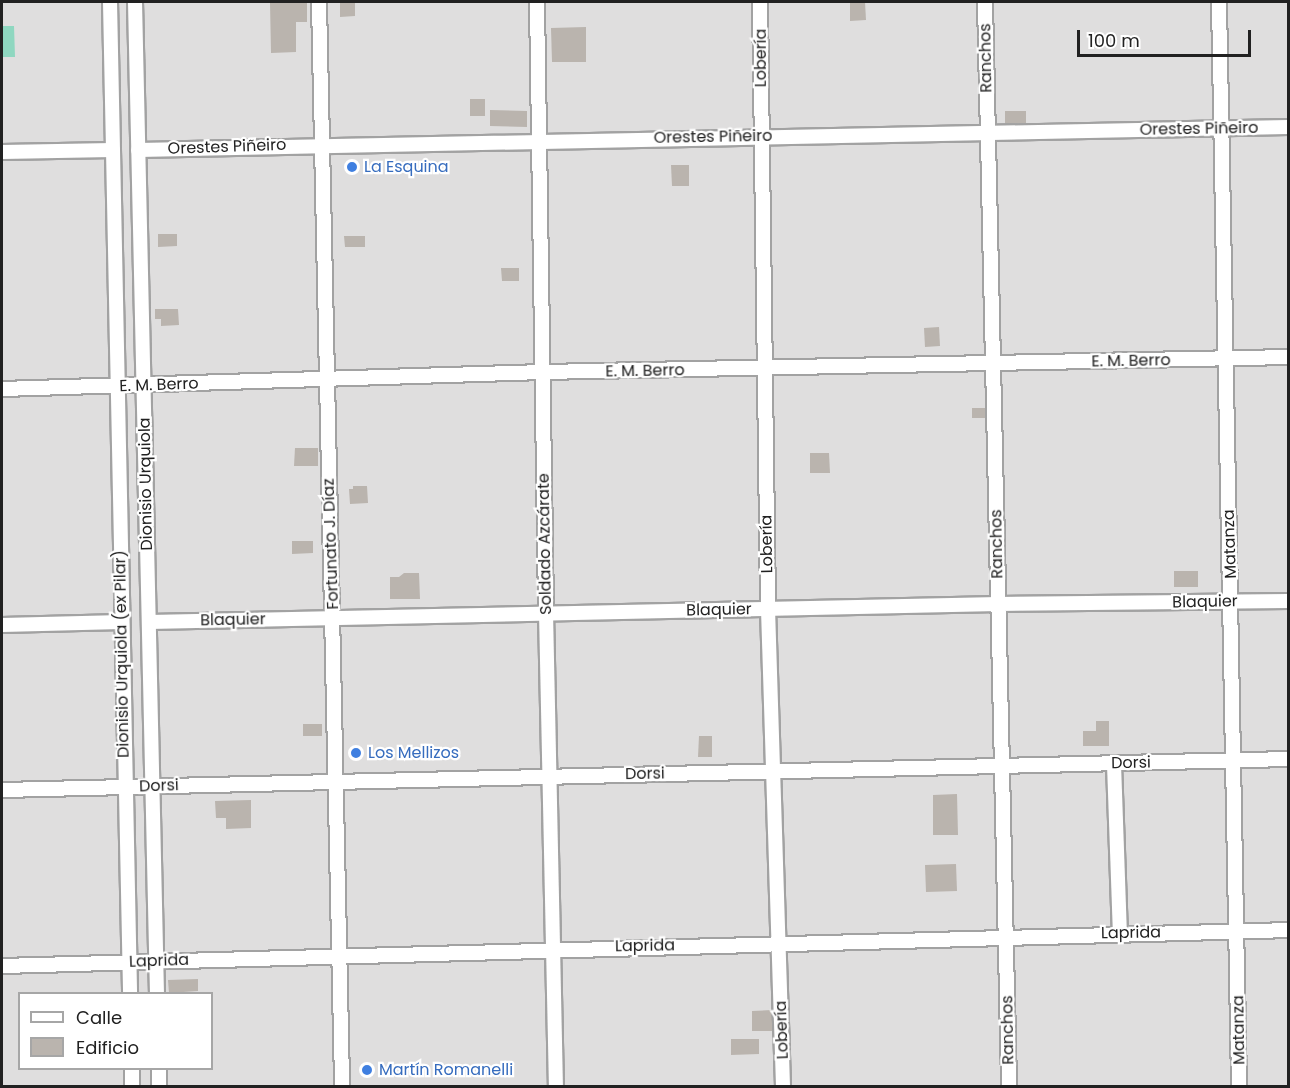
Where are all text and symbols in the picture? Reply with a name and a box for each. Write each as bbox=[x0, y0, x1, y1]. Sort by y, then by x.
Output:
scale bar bbox=[1080, 18, 1254, 56]
street label: Ranchos bbox=[976, 23, 996, 93]
text: 100 m bbox=[1088, 28, 1140, 53]
street label: Lobería bbox=[751, 29, 771, 87]
street label: Orestes Piñeiro bbox=[1139, 118, 1259, 140]
street label: Orestes Piñeiro bbox=[653, 126, 773, 148]
street label: Orestes Piñeiro bbox=[167, 135, 287, 159]
place label: La Esquina bbox=[364, 157, 449, 177]
marker: La Esquina bbox=[345, 160, 359, 174]
street label: E. M. Berro bbox=[1091, 351, 1171, 371]
street label: E. M. Berro bbox=[605, 361, 685, 381]
street label: E. M. Berro bbox=[119, 374, 199, 396]
street label: Dionisio Urquiola bbox=[135, 417, 157, 551]
street label: Soldado Azcárate bbox=[534, 473, 556, 615]
street label: Fortunato J. Díaz bbox=[319, 478, 343, 610]
street label: Ranchos bbox=[987, 509, 1007, 579]
street label: Matanza bbox=[1219, 509, 1241, 579]
street label: Lobería bbox=[757, 515, 777, 573]
street label: Dionisio Urquiola (ex Pilar) bbox=[111, 550, 133, 758]
street label: Blaquier bbox=[1172, 592, 1238, 612]
street label: Blaquier bbox=[686, 600, 752, 620]
street label: Blaquier bbox=[200, 610, 266, 630]
place label: Los Mellizos bbox=[368, 743, 459, 763]
marker: Los Mellizos bbox=[349, 746, 363, 760]
street label: Dorsi bbox=[1111, 753, 1151, 773]
street label: Dorsi bbox=[625, 764, 665, 784]
street label: Dorsi bbox=[139, 776, 179, 796]
street label: Laprida bbox=[1101, 923, 1161, 943]
street label: Laprida bbox=[615, 936, 675, 956]
street label: Laprida bbox=[129, 950, 189, 972]
legend bbox=[18, 992, 213, 1070]
street label: Ranchos bbox=[998, 995, 1018, 1065]
street label: Matanza bbox=[1229, 995, 1249, 1065]
street label: Lobería bbox=[771, 1000, 793, 1060]
text: Calle bbox=[76, 1005, 122, 1030]
text: Edificio bbox=[76, 1035, 139, 1060]
place label: Martín Romanelli bbox=[379, 1060, 513, 1080]
marker: Martín Romanelli bbox=[360, 1063, 374, 1077]

